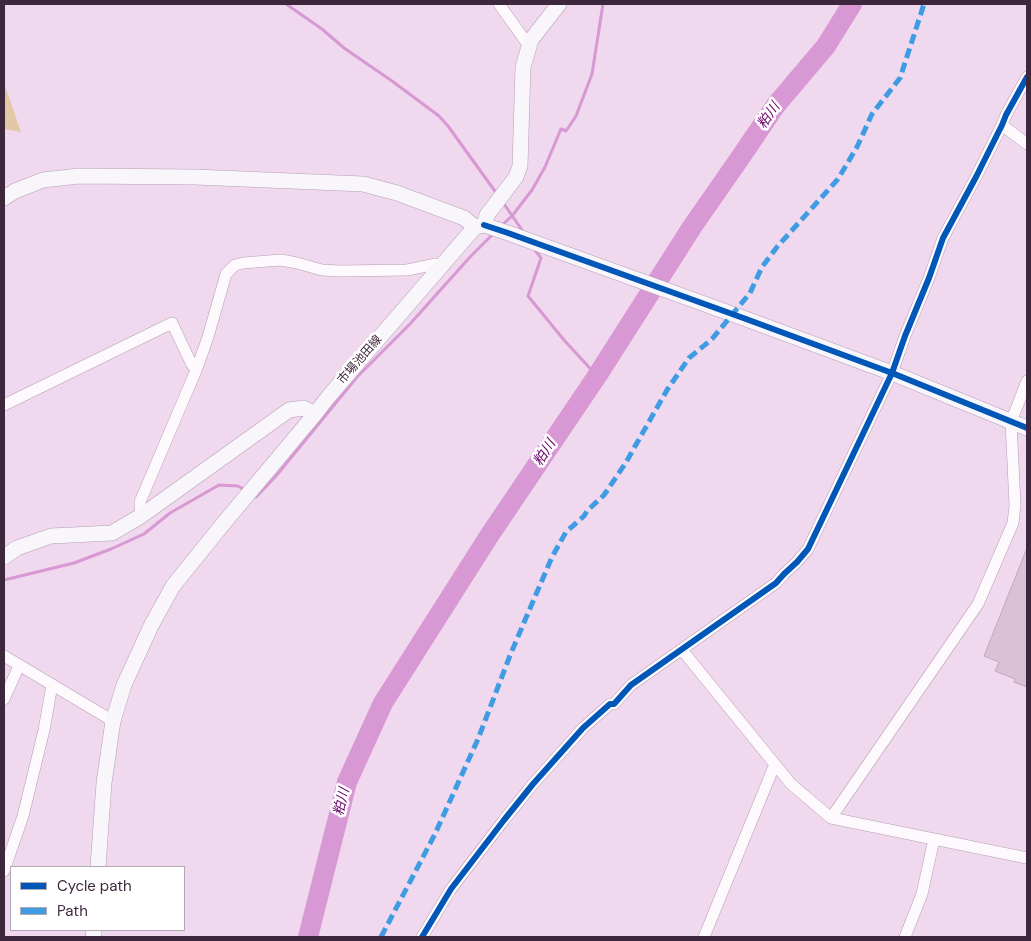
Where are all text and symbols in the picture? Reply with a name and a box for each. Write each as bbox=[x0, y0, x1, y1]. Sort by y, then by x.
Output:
water label: 粕川 bbox=[754, 100, 784, 132]
street label: 市場池田線 bbox=[335, 333, 385, 387]
water label: 粕川 bbox=[530, 437, 560, 469]
water label: 粕川 bbox=[330, 786, 354, 818]
legend bbox=[10, 866, 185, 931]
text: Cycle path bbox=[57, 876, 132, 896]
text: Path bbox=[57, 901, 88, 921]

